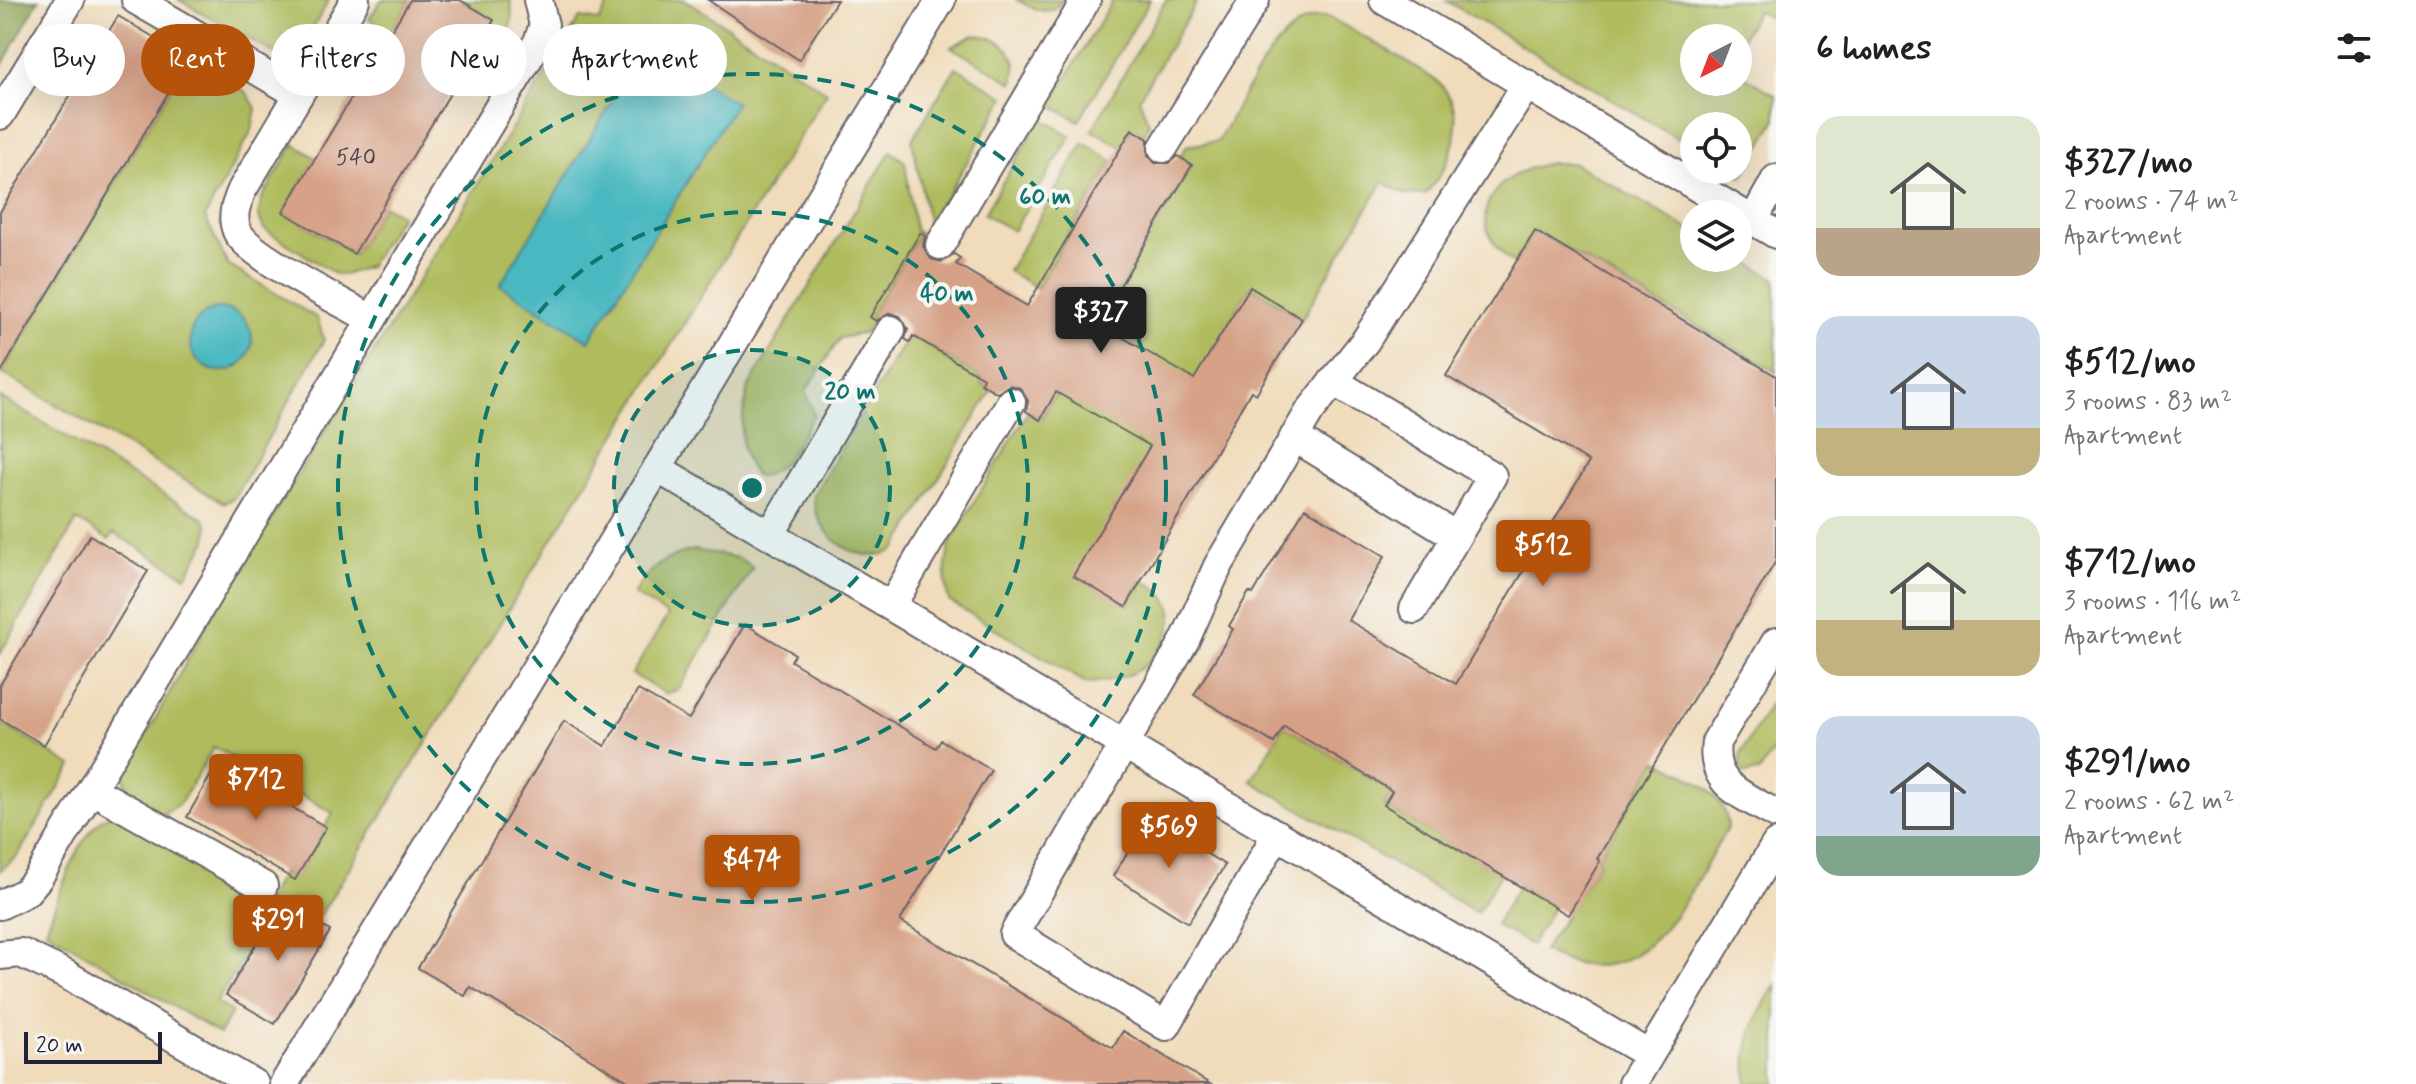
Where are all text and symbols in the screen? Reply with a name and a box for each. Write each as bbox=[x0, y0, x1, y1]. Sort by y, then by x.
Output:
chip: Buy bbox=[24, 24, 125, 96]
chip: Rent bbox=[141, 24, 255, 96]
chip: Filters bbox=[271, 24, 405, 96]
chip: New bbox=[421, 24, 527, 96]
chip: Apartment bbox=[543, 24, 727, 96]
north arrow bbox=[1680, 24, 1752, 96]
map controls bbox=[1680, 24, 1752, 272]
text: 6 homes bbox=[1816, 26, 1931, 71]
icon: filters bbox=[2332, 26, 2376, 70]
button: locate bbox=[1680, 112, 1752, 184]
text: $327/mo bbox=[2064, 140, 2193, 185]
house number: 540 bbox=[336, 144, 376, 172]
icon: home bbox=[1880, 148, 1976, 244]
text: 60 m bbox=[1019, 182, 1071, 213]
text: 2 rooms · 74 m² bbox=[2064, 185, 2239, 219]
button: layers bbox=[1680, 200, 1752, 272]
text: Apartment bbox=[2064, 219, 2182, 253]
text: 40 m bbox=[920, 279, 974, 310]
pin: $327 bbox=[1054, 287, 1148, 355]
text: $327 bbox=[1073, 296, 1129, 330]
text: $512/mo bbox=[2064, 340, 2196, 385]
icon: home bbox=[1880, 348, 1976, 444]
text: 20 m bbox=[824, 377, 876, 408]
text: 3 rooms · 83 m² bbox=[2064, 385, 2232, 419]
text: Apartment bbox=[2064, 419, 2182, 453]
centre of rings bbox=[738, 474, 766, 502]
pin: $512 bbox=[1496, 520, 1590, 588]
text: $512 bbox=[1514, 529, 1572, 563]
text: $712/mo bbox=[2064, 540, 2196, 585]
icon: home bbox=[1880, 548, 1976, 644]
text: 3 rooms · 116 m² bbox=[2064, 585, 2241, 619]
text: Apartment bbox=[2064, 619, 2182, 653]
text: $291/mo bbox=[2064, 740, 2191, 785]
icon: home bbox=[1880, 748, 1976, 844]
pin: $712 bbox=[209, 754, 303, 822]
text: $712 bbox=[227, 763, 285, 797]
text: 2 rooms · 62 m² bbox=[2064, 785, 2234, 819]
pin: $569 bbox=[1122, 802, 1216, 870]
text: $569 bbox=[1140, 811, 1198, 845]
text: Apartment bbox=[2064, 819, 2182, 853]
pin: $474 bbox=[705, 835, 799, 903]
text: $474 bbox=[723, 844, 781, 878]
pin: $291 bbox=[231, 895, 325, 963]
text: $291 bbox=[251, 904, 305, 938]
scale bar bbox=[24, 1028, 162, 1064]
text: 20 m bbox=[36, 1032, 83, 1060]

